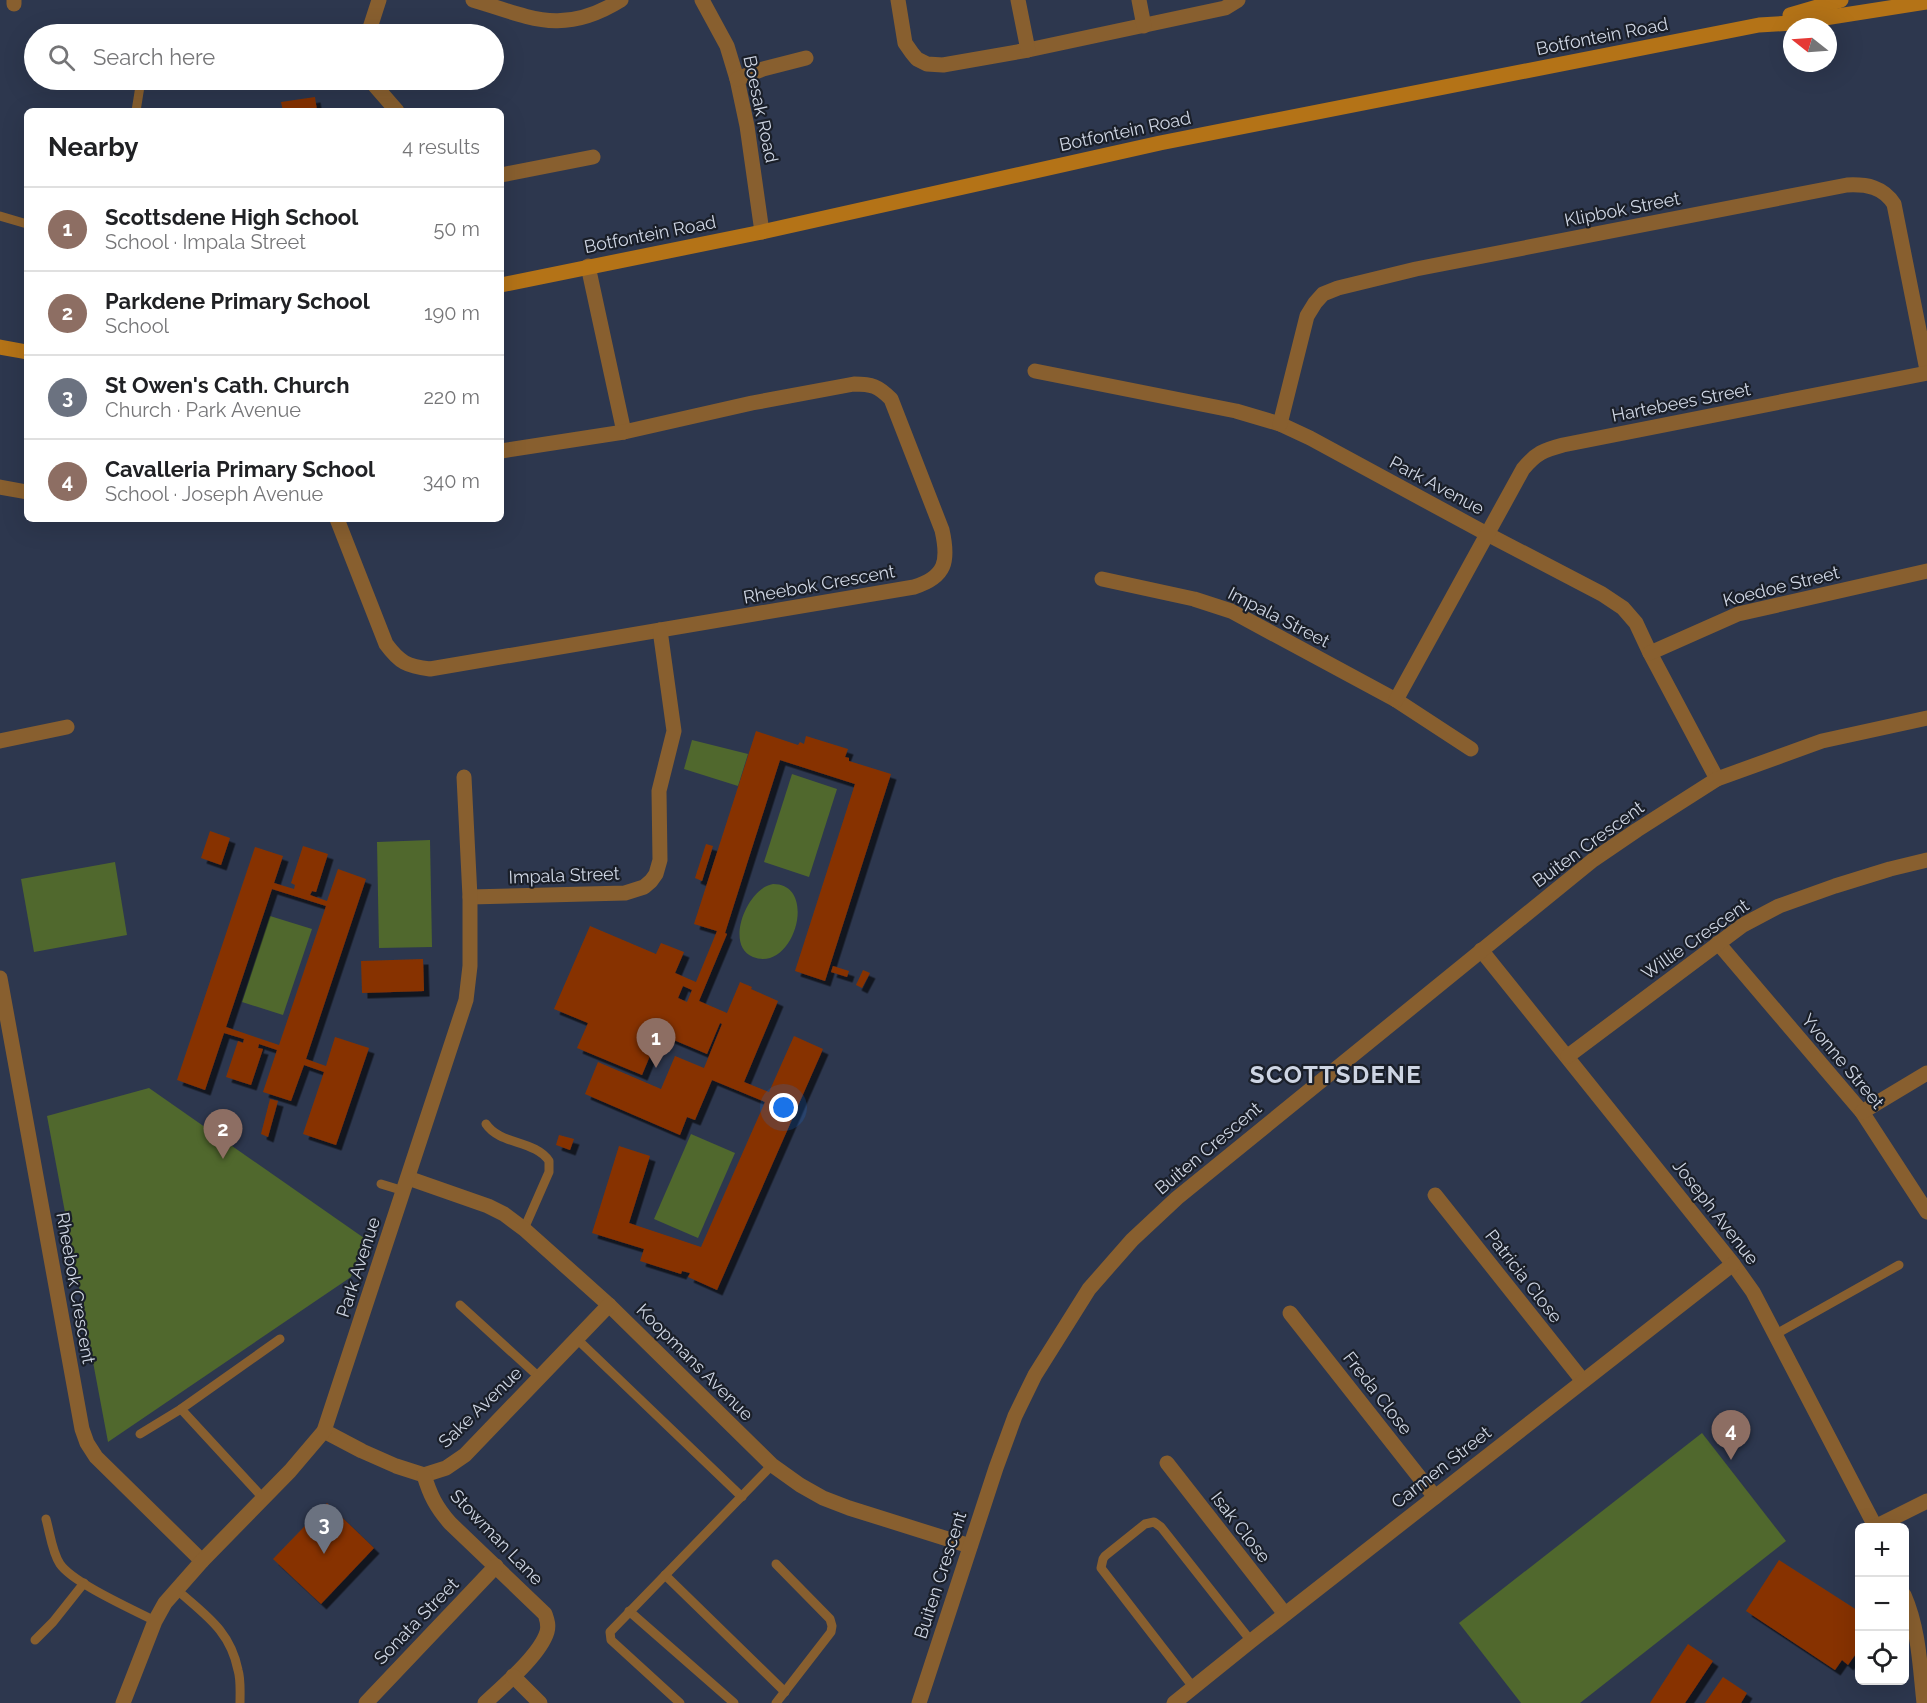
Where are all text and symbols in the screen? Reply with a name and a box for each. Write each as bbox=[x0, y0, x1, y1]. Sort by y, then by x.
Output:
street label: Botfontein Road bbox=[1534, 13, 1670, 59]
north arrow bbox=[1783, 18, 1837, 72]
search box bbox=[24, 24, 504, 90]
icon: search bbox=[45, 41, 78, 74]
text: Search here bbox=[93, 44, 215, 70]
street label: Boesak Road bbox=[739, 53, 783, 165]
street label: Botfontein Road bbox=[1057, 107, 1193, 155]
text: Nearby bbox=[48, 132, 138, 162]
text: 4 results bbox=[402, 135, 480, 159]
street label: Klipbok Street bbox=[1562, 187, 1682, 231]
text: Scottsdene High School bbox=[105, 204, 358, 230]
street label: Botfontein Road bbox=[582, 211, 718, 257]
text: 1 bbox=[63, 217, 72, 241]
text: 50 m bbox=[433, 217, 480, 241]
text: School · Impala Street bbox=[105, 230, 306, 254]
text: Parkdene Primary School bbox=[105, 288, 370, 314]
text: 2 bbox=[62, 301, 73, 325]
text: 190 m bbox=[424, 301, 480, 325]
text: School bbox=[105, 314, 169, 338]
text: St Owen's Cath. Church bbox=[105, 372, 350, 398]
street label: Hartebees Street bbox=[1610, 378, 1752, 426]
text: 3 bbox=[62, 385, 73, 409]
text: 220 m bbox=[423, 385, 480, 409]
text: Church · Park Avenue bbox=[105, 398, 301, 422]
street label: Park Avenue bbox=[1386, 451, 1488, 519]
text: Cavalleria Primary School bbox=[105, 456, 375, 482]
text: 4 bbox=[62, 469, 73, 493]
text: 340 m bbox=[423, 469, 480, 493]
text: School · Joseph Avenue bbox=[105, 482, 323, 506]
street label: Rheebok Crescent bbox=[741, 560, 897, 608]
street label: Koedoe Street bbox=[1721, 561, 1841, 611]
street label: Impala Street bbox=[1225, 582, 1333, 652]
street label: Buiten Crescent bbox=[1528, 797, 1648, 891]
street label: Impala Street bbox=[508, 863, 620, 887]
street label: Willie Crescent bbox=[1637, 894, 1753, 984]
street label: Yvonne Street bbox=[1797, 1009, 1889, 1113]
pin: 1 bbox=[636, 1018, 676, 1068]
district label: SCOTTSDENE bbox=[1250, 1060, 1422, 1089]
your location bbox=[769, 1093, 798, 1122]
street label: Buiten Crescent bbox=[1150, 1097, 1266, 1199]
pin: 2 bbox=[204, 1110, 242, 1159]
street label: Joseph Avenue bbox=[1669, 1155, 1764, 1269]
street label: Rheebok Crescent bbox=[52, 1210, 100, 1366]
street label: Park Avenue bbox=[332, 1214, 384, 1320]
street label: Patricia Close bbox=[1481, 1225, 1567, 1327]
street label: Koopmans Avenue bbox=[632, 1299, 758, 1425]
street label: Freda Close bbox=[1339, 1347, 1417, 1439]
street label: Sake Avenue bbox=[434, 1362, 526, 1452]
pin: 4 bbox=[1712, 1410, 1750, 1460]
street label: Carmen Street bbox=[1387, 1422, 1495, 1512]
street label: Stowman Lane bbox=[446, 1485, 548, 1589]
street label: Isak Close bbox=[1207, 1487, 1275, 1567]
pin: 3 bbox=[304, 1504, 344, 1554]
street label: Buiten Crescent bbox=[910, 1509, 970, 1641]
map controls bbox=[1855, 1523, 1909, 1685]
button: + bbox=[1855, 1523, 1909, 1577]
street label: Sonata Street bbox=[369, 1573, 463, 1669]
button: − bbox=[1855, 1577, 1909, 1631]
button: locate bbox=[1855, 1631, 1909, 1685]

